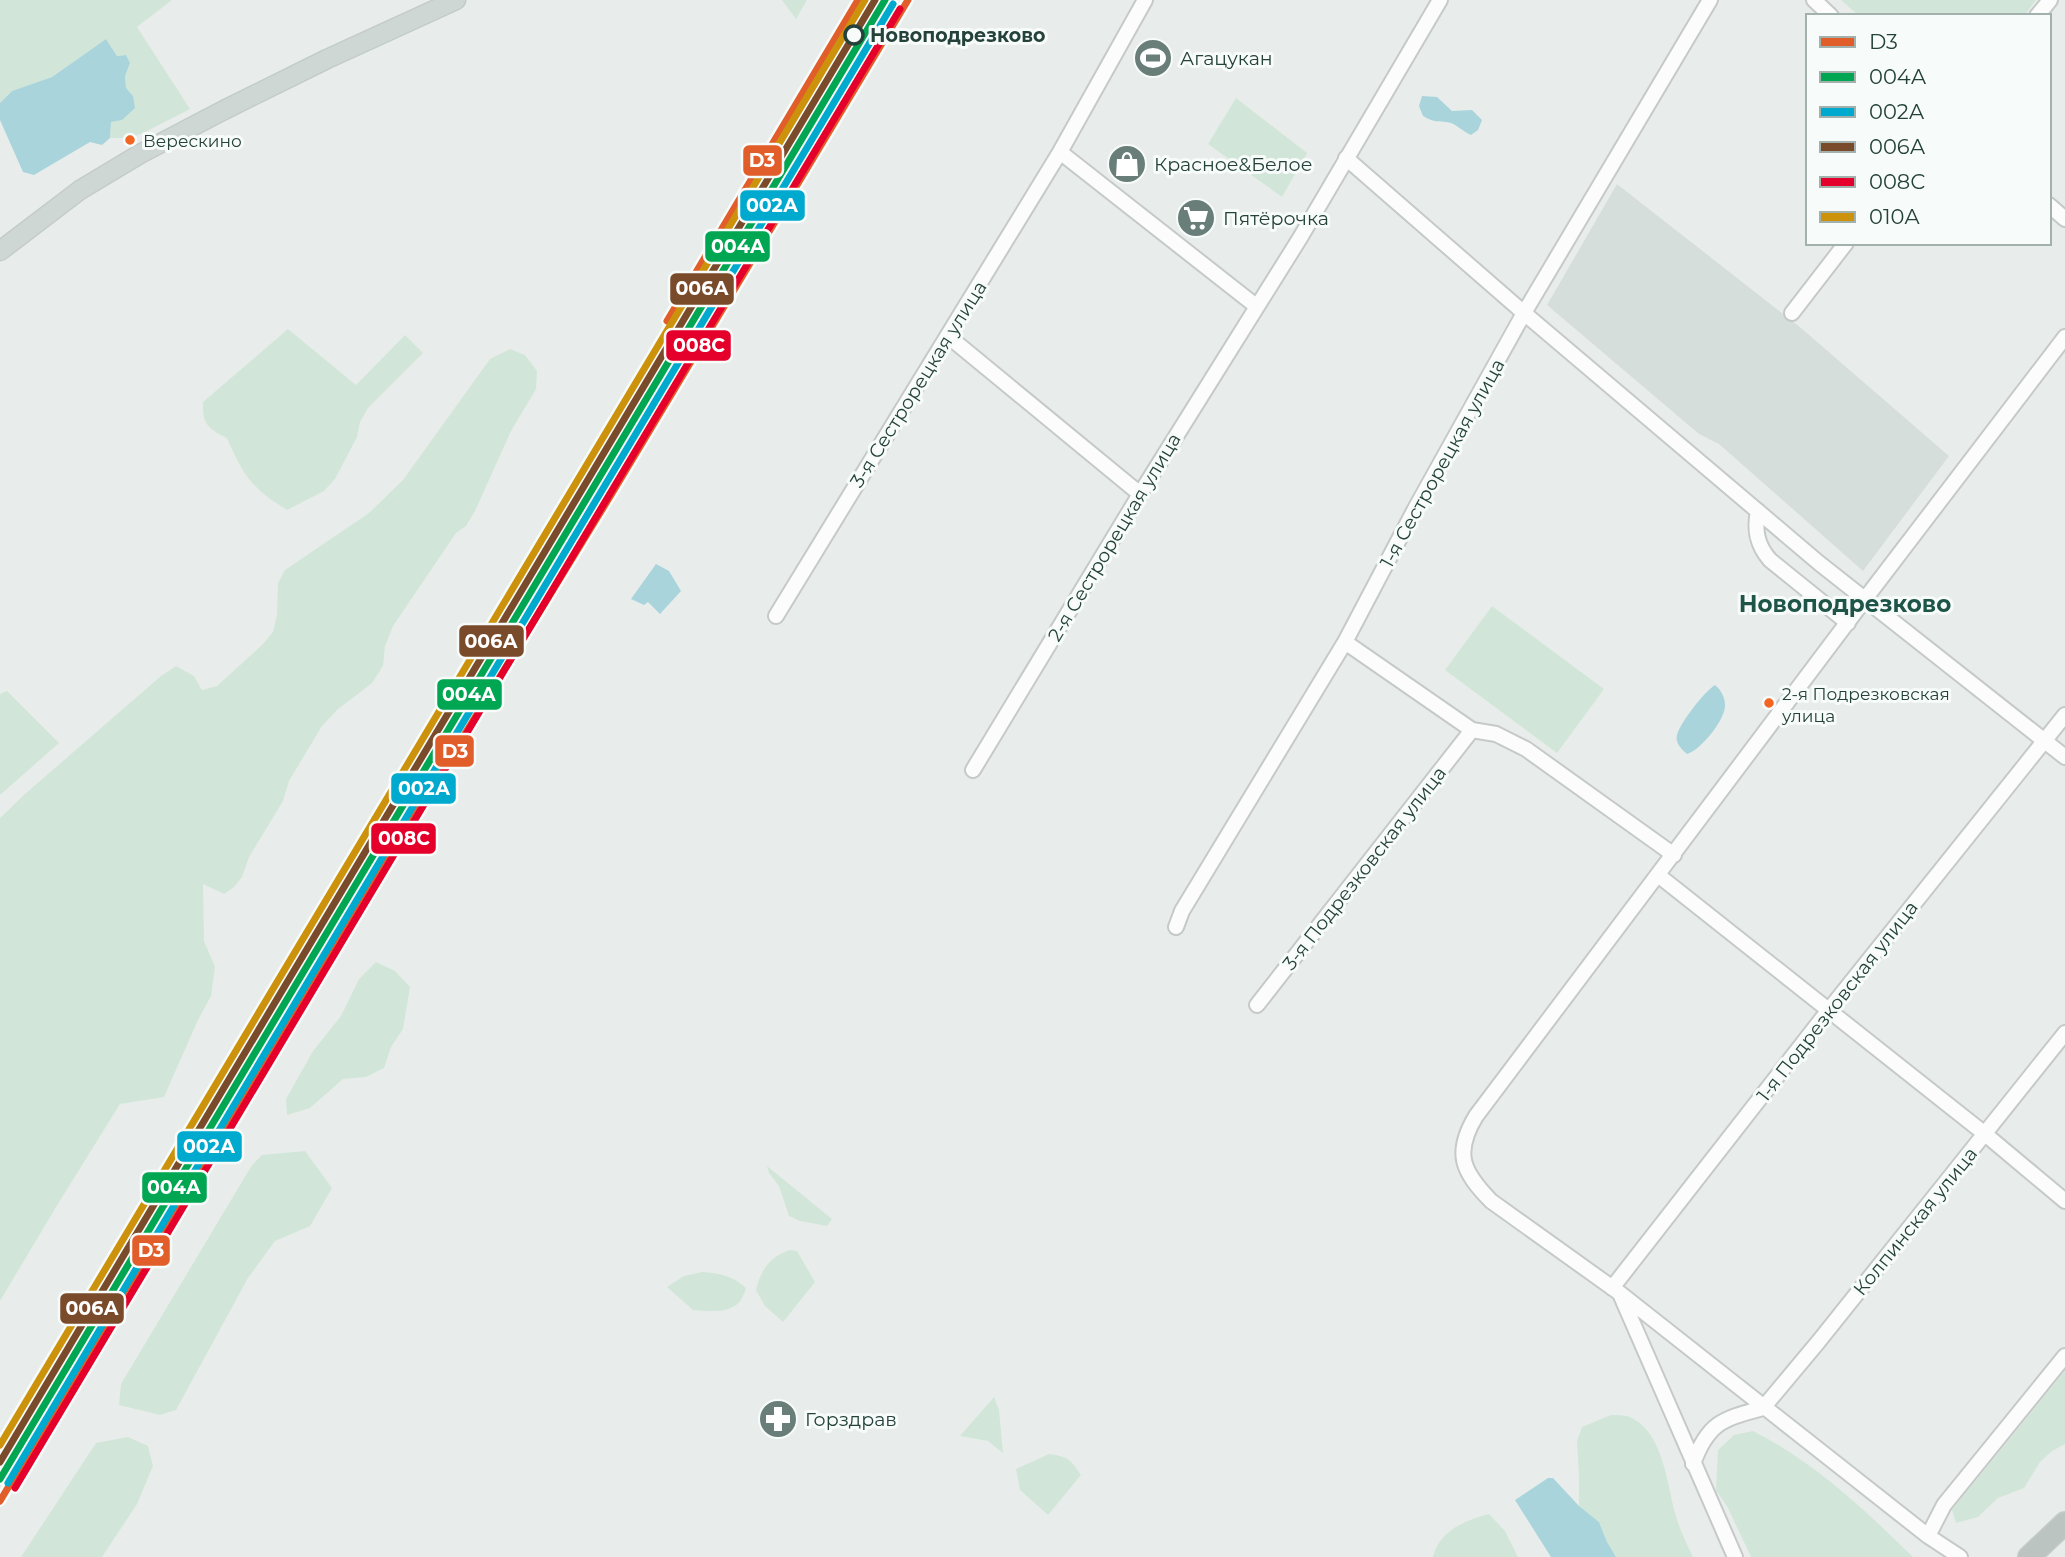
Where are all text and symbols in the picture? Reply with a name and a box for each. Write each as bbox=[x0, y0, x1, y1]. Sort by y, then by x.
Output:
legend bbox=[1806, 14, 2051, 245]
place label: Новоподрезково bbox=[870, 24, 1045, 47]
marker: Новоподрезково bbox=[844, 25, 864, 45]
text: D3 bbox=[1869, 29, 1898, 54]
sports icon: Агацукан bbox=[1132, 37, 1174, 79]
place label: Агацукан bbox=[1180, 47, 1273, 70]
text: 004А bbox=[1869, 64, 1927, 89]
text: 002А bbox=[1869, 99, 1925, 124]
place label: Верескино bbox=[143, 131, 242, 151]
marker: Верескино bbox=[123, 133, 137, 147]
text: 006А bbox=[1869, 134, 1926, 159]
shop icon: Красное&Белое bbox=[1106, 143, 1148, 185]
line badge: D3 bbox=[742, 144, 783, 177]
text: D3 bbox=[749, 149, 775, 172]
place label: Красное&Белое bbox=[1154, 153, 1312, 176]
text: 008С bbox=[1869, 169, 1925, 194]
line badge: 002А bbox=[739, 189, 806, 222]
text: 002А bbox=[746, 194, 799, 217]
supermarket icon: Пятёрочка bbox=[1175, 197, 1217, 239]
text: 010А bbox=[1869, 204, 1920, 229]
place label: Пятёрочка bbox=[1223, 207, 1329, 230]
line badge: 004А bbox=[704, 230, 771, 263]
text: 004А bbox=[711, 235, 766, 258]
line badge: 006А bbox=[669, 272, 735, 306]
text: 006А bbox=[675, 277, 729, 300]
street label: 3-я Сестрорецкая улица bbox=[845, 277, 992, 492]
line badge: 008С bbox=[665, 329, 732, 362]
text: 008С bbox=[673, 334, 725, 357]
street label: 1-я Сестрорецкая улица bbox=[1375, 355, 1510, 572]
street label: 2-я Сестрорецкая улица bbox=[1043, 429, 1186, 646]
district label: Новоподрезково bbox=[1739, 590, 1951, 618]
line badge: 006А bbox=[458, 624, 525, 658]
text: 006А bbox=[464, 630, 518, 653]
line badge: 004А bbox=[436, 678, 503, 711]
text: 004А bbox=[442, 683, 497, 706]
place label: 2-я Подрезковская улица bbox=[1781, 684, 1950, 726]
marker: 2-я Подрезковская улица bbox=[1762, 696, 1776, 710]
line badge: D3 bbox=[434, 734, 475, 768]
text: D3 bbox=[442, 740, 468, 763]
street label: 3-я Подрезковская улица bbox=[1278, 762, 1451, 975]
line badge: 002А bbox=[390, 772, 457, 805]
text: 002А bbox=[398, 777, 451, 800]
line badge: 008С bbox=[370, 822, 437, 855]
text: 008С bbox=[378, 827, 430, 850]
street label: 1-я Подрезковская улица bbox=[1752, 897, 1923, 1106]
line badge: 002А bbox=[176, 1130, 243, 1163]
text: 002А bbox=[183, 1135, 236, 1158]
street label: Колпинская улица bbox=[1849, 1143, 1982, 1300]
line badge: 004А bbox=[141, 1171, 208, 1204]
text: 004А bbox=[147, 1176, 202, 1199]
line badge: D3 bbox=[131, 1234, 171, 1267]
text: D3 bbox=[138, 1239, 164, 1262]
line badge: 006А bbox=[59, 1292, 125, 1325]
text: 006А bbox=[65, 1297, 119, 1320]
pharmacy icon: Горздрав bbox=[757, 1398, 799, 1440]
place label: Горздрав bbox=[805, 1408, 897, 1431]

